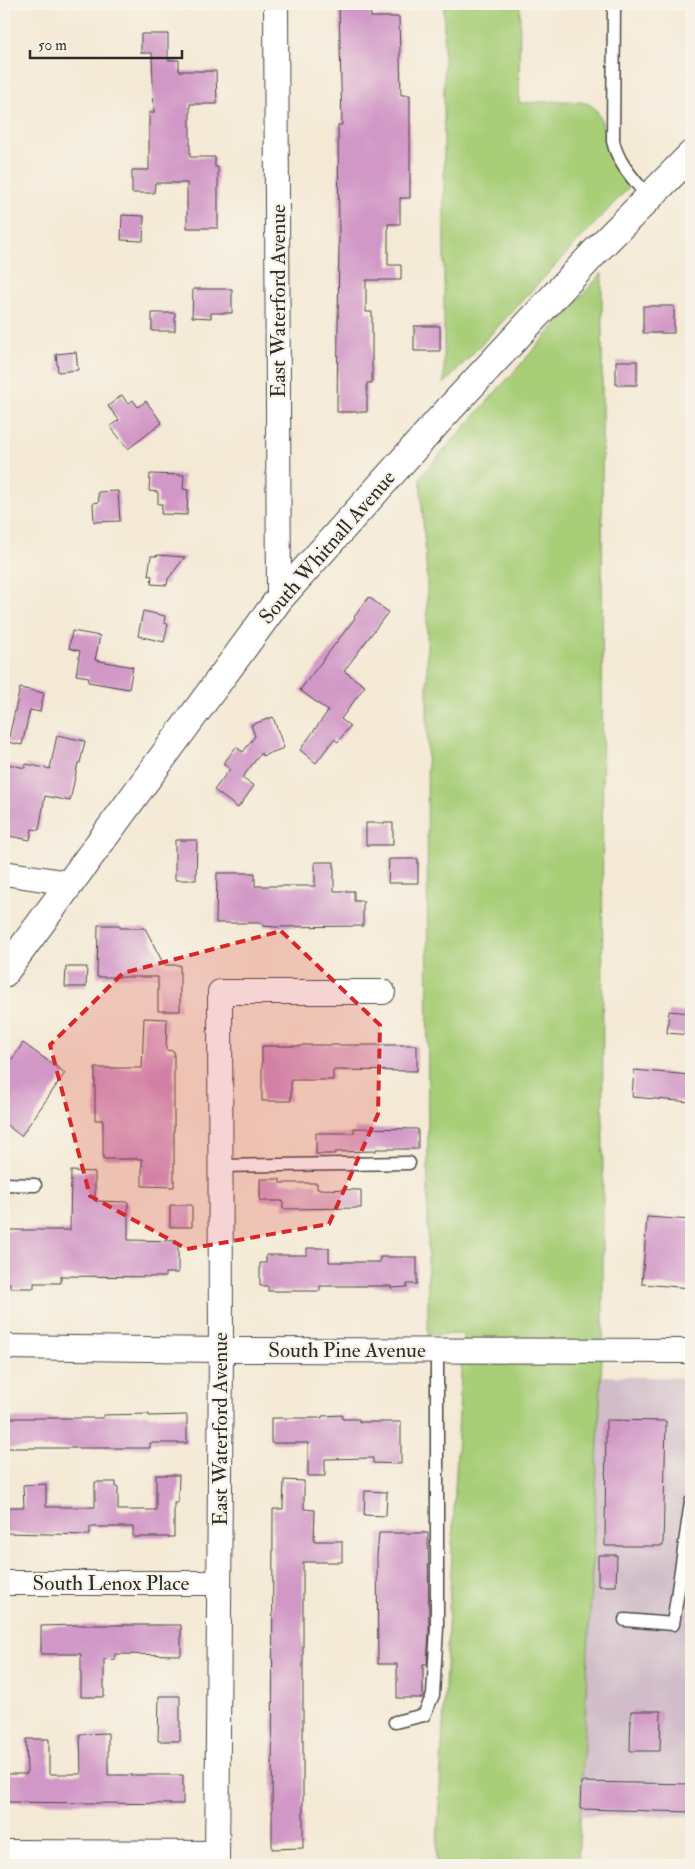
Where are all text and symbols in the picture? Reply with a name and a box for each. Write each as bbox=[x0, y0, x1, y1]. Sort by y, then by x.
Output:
scale bar bbox=[30, 28, 182, 60]
text: 50 m bbox=[38, 36, 67, 55]
street label: East Waterford Avenue bbox=[265, 204, 292, 398]
street label: South Whitnall Avenue bbox=[253, 465, 402, 630]
street label: East Waterford Avenue bbox=[207, 1332, 234, 1526]
street label: South Pine Avenue bbox=[268, 1337, 426, 1364]
street label: South Lenox Place bbox=[33, 1570, 190, 1597]

